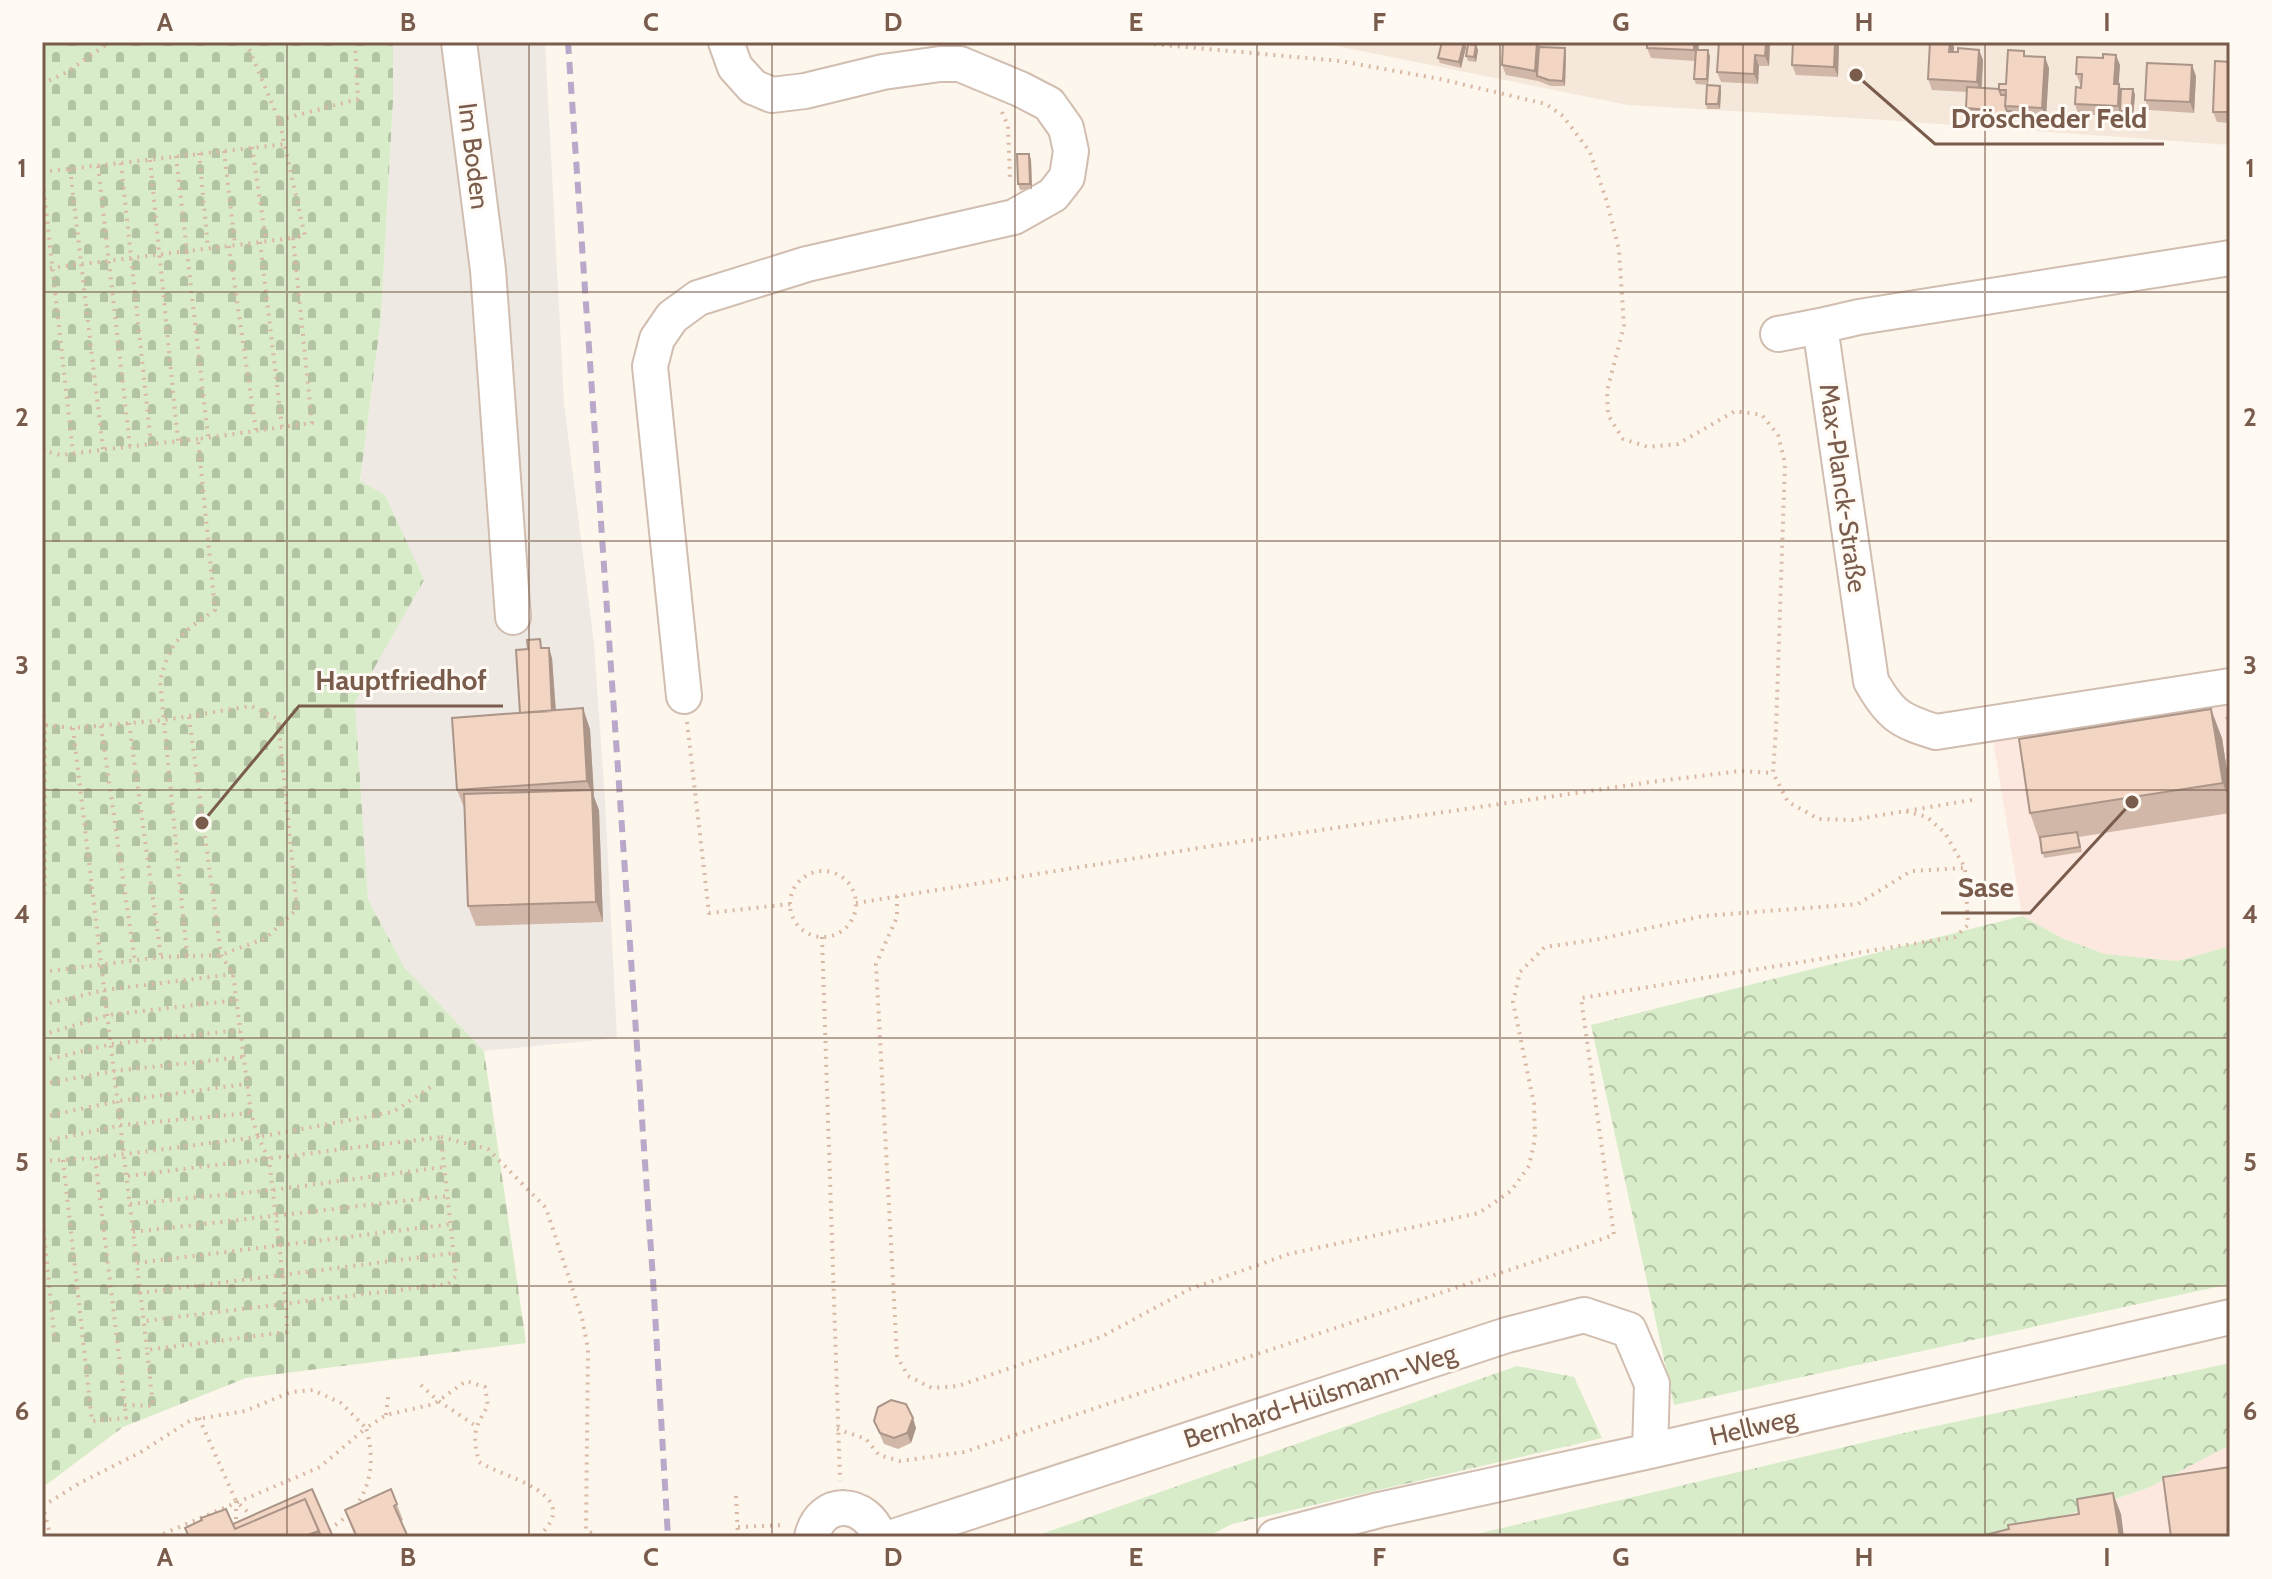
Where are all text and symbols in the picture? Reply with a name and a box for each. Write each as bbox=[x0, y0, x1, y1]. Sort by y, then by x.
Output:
text: A bbox=[157, 6, 174, 38]
text: B bbox=[400, 6, 416, 38]
text: C bbox=[643, 6, 659, 38]
text: D bbox=[884, 6, 902, 38]
text: E bbox=[1129, 6, 1143, 38]
text: F bbox=[1372, 6, 1386, 38]
text: G bbox=[1612, 6, 1630, 38]
text: H bbox=[1855, 6, 1873, 38]
text: I bbox=[2103, 6, 2111, 38]
callout: Dröscheder Feld bbox=[1935, 92, 2164, 144]
street label: Im Boden bbox=[452, 101, 496, 211]
text: Dröscheder Feld bbox=[1951, 101, 2147, 135]
text: 1 bbox=[17, 152, 27, 184]
text: 1 bbox=[2245, 152, 2255, 184]
street label: Max-Planck-Straße bbox=[1813, 382, 1873, 594]
text: 2 bbox=[15, 401, 29, 433]
text: 2 bbox=[2243, 401, 2257, 433]
text: 3 bbox=[15, 649, 29, 681]
text: 3 bbox=[2243, 649, 2257, 681]
callout: Hauptfriedhof bbox=[299, 654, 503, 706]
text: Hauptfriedhof bbox=[315, 663, 487, 697]
callout: Sase bbox=[1941, 861, 2030, 913]
text: Sase bbox=[1958, 870, 2014, 904]
text: 4 bbox=[14, 898, 30, 930]
text: 4 bbox=[2242, 898, 2258, 930]
text: 5 bbox=[15, 1146, 29, 1178]
text: 5 bbox=[2243, 1146, 2257, 1178]
street label: Bernhard-Hülsmann-Weg bbox=[1179, 1336, 1462, 1455]
text: 6 bbox=[15, 1395, 29, 1427]
text: 6 bbox=[2243, 1395, 2257, 1427]
street label: Hellweg bbox=[1706, 1401, 1801, 1453]
text: A bbox=[157, 1541, 174, 1573]
text: B bbox=[400, 1541, 416, 1573]
text: C bbox=[643, 1541, 659, 1573]
text: D bbox=[884, 1541, 902, 1573]
text: E bbox=[1129, 1541, 1143, 1573]
text: F bbox=[1372, 1541, 1386, 1573]
text: G bbox=[1612, 1541, 1630, 1573]
text: H bbox=[1855, 1541, 1873, 1573]
text: I bbox=[2103, 1541, 2111, 1573]

